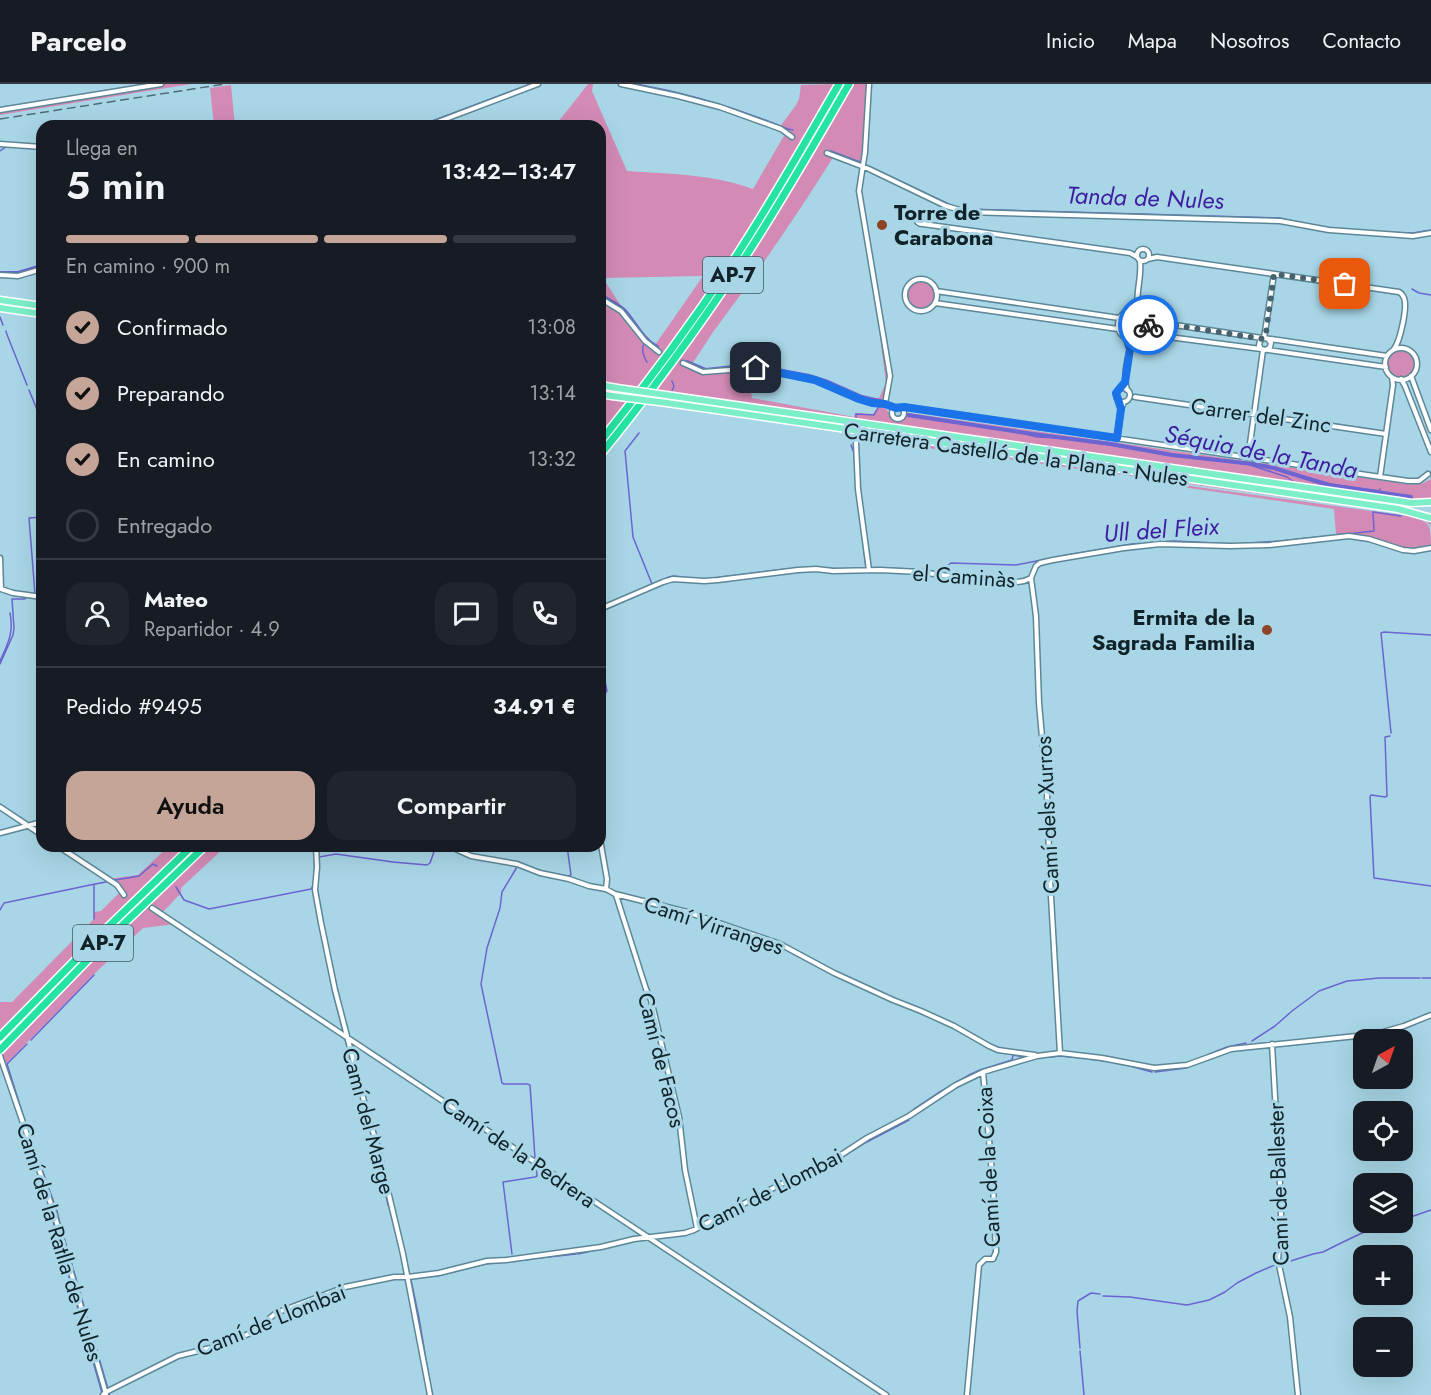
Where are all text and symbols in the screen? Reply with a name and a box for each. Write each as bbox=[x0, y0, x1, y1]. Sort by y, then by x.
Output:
text: Parcelo bbox=[30, 21, 127, 62]
text: Inicio bbox=[1046, 26, 1095, 56]
text: Mapa bbox=[1128, 26, 1177, 56]
text: Nosotros bbox=[1210, 26, 1289, 56]
text: Contacto bbox=[1322, 26, 1401, 56]
text: Llega en bbox=[66, 134, 138, 163]
text: 13:42–13:47 bbox=[442, 155, 576, 187]
text: 5 min bbox=[66, 157, 166, 214]
water label: Tanda de Nules bbox=[1066, 177, 1225, 218]
place label: Torre de Carabona bbox=[894, 196, 993, 253]
marker: Torre de Carabona bbox=[875, 218, 889, 232]
text: En camino · 900 m bbox=[66, 252, 230, 281]
road number: AP-7 bbox=[703, 257, 763, 293]
pin bbox=[1319, 258, 1370, 309]
icon: bag bbox=[1328, 267, 1361, 300]
courier bbox=[1118, 295, 1178, 355]
icon: bike bbox=[1132, 309, 1165, 342]
icon: check bbox=[66, 311, 99, 344]
text: Confirmado bbox=[117, 311, 227, 343]
text: 13:08 bbox=[527, 313, 576, 342]
pin bbox=[730, 342, 781, 393]
icon: home bbox=[739, 351, 772, 384]
icon: check bbox=[66, 377, 99, 410]
text: Preparando bbox=[117, 377, 225, 409]
text: 13:14 bbox=[529, 379, 576, 408]
street label: Carrer del Zinc bbox=[1189, 389, 1333, 441]
street label: Carretera Castelló de la Plana - Nules bbox=[842, 414, 1190, 494]
water label: Séquia de la Tanda bbox=[1162, 416, 1360, 487]
icon: check bbox=[66, 443, 99, 476]
text: En camino bbox=[117, 443, 215, 475]
text: 13:32 bbox=[528, 445, 576, 474]
water label: Ull del Fleix bbox=[1102, 508, 1221, 551]
text: Entregado bbox=[117, 509, 212, 541]
street label: el Caminàs bbox=[912, 556, 1016, 596]
button: person bbox=[66, 582, 129, 645]
button: chat bbox=[435, 582, 498, 645]
button: phone bbox=[513, 582, 576, 645]
text: Mateo bbox=[144, 583, 208, 615]
place label: Ermita de la Sagrada Familia bbox=[1092, 601, 1255, 658]
text: Repartidor · 4.9 bbox=[144, 615, 280, 644]
marker: Ermita de la Sagrada Familia bbox=[1260, 623, 1274, 637]
text: Pedido #9495 bbox=[66, 690, 202, 722]
text: 34.91 € bbox=[493, 690, 576, 722]
street label: Camí dels Xurros bbox=[1027, 735, 1067, 895]
button: Ayuda bbox=[66, 771, 315, 840]
button: Compartir bbox=[327, 771, 576, 840]
street label: Camí Virranges bbox=[640, 887, 788, 963]
road number: AP-7 bbox=[73, 925, 133, 961]
street label: Camí de Facos bbox=[630, 989, 694, 1131]
north arrow bbox=[1353, 1029, 1413, 1089]
map controls bbox=[1353, 1029, 1413, 1377]
street label: Camí del Marge bbox=[334, 1044, 404, 1198]
street label: Camí de la Coixa bbox=[968, 1086, 1008, 1248]
street label: Camí de la Pedrera bbox=[436, 1088, 602, 1216]
button: locate bbox=[1353, 1101, 1413, 1161]
street label: Camí de Ballester bbox=[1259, 1102, 1297, 1266]
street label: Camí de la Ratlla de Nules bbox=[8, 1119, 112, 1365]
street label: Camí de Llombai bbox=[692, 1140, 848, 1240]
button: layers bbox=[1353, 1173, 1413, 1233]
button: + bbox=[1353, 1245, 1413, 1305]
street label: Camí de Llombai bbox=[191, 1275, 351, 1365]
button: − bbox=[1353, 1317, 1413, 1377]

